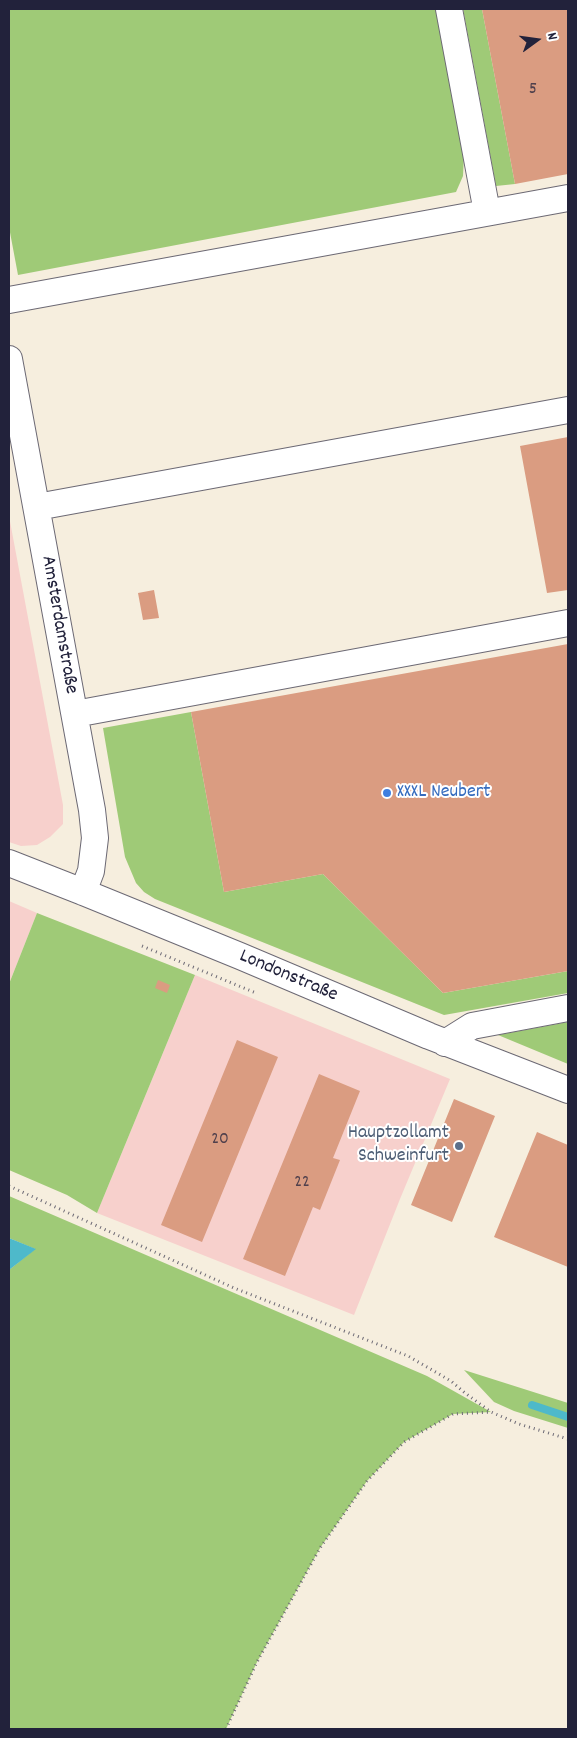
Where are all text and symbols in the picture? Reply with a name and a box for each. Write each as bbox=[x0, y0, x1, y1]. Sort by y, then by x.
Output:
north arrow bbox=[512, 15, 562, 65]
text: N bbox=[541, 31, 562, 42]
house number: 5 bbox=[529, 80, 537, 102]
street label: Amsterdamstraße bbox=[34, 554, 82, 696]
place label: XXXL Neubert bbox=[397, 781, 490, 805]
marker: XXXL Neubert bbox=[381, 787, 393, 799]
street label: Londonstraße bbox=[235, 945, 341, 1009]
place label: Hauptzollamt Schweinfurt bbox=[348, 1122, 449, 1169]
house number: 20 bbox=[211, 1130, 229, 1152]
marker: Hauptzollamt Schweinfurt bbox=[453, 1140, 465, 1152]
house number: 22 bbox=[294, 1173, 310, 1195]

